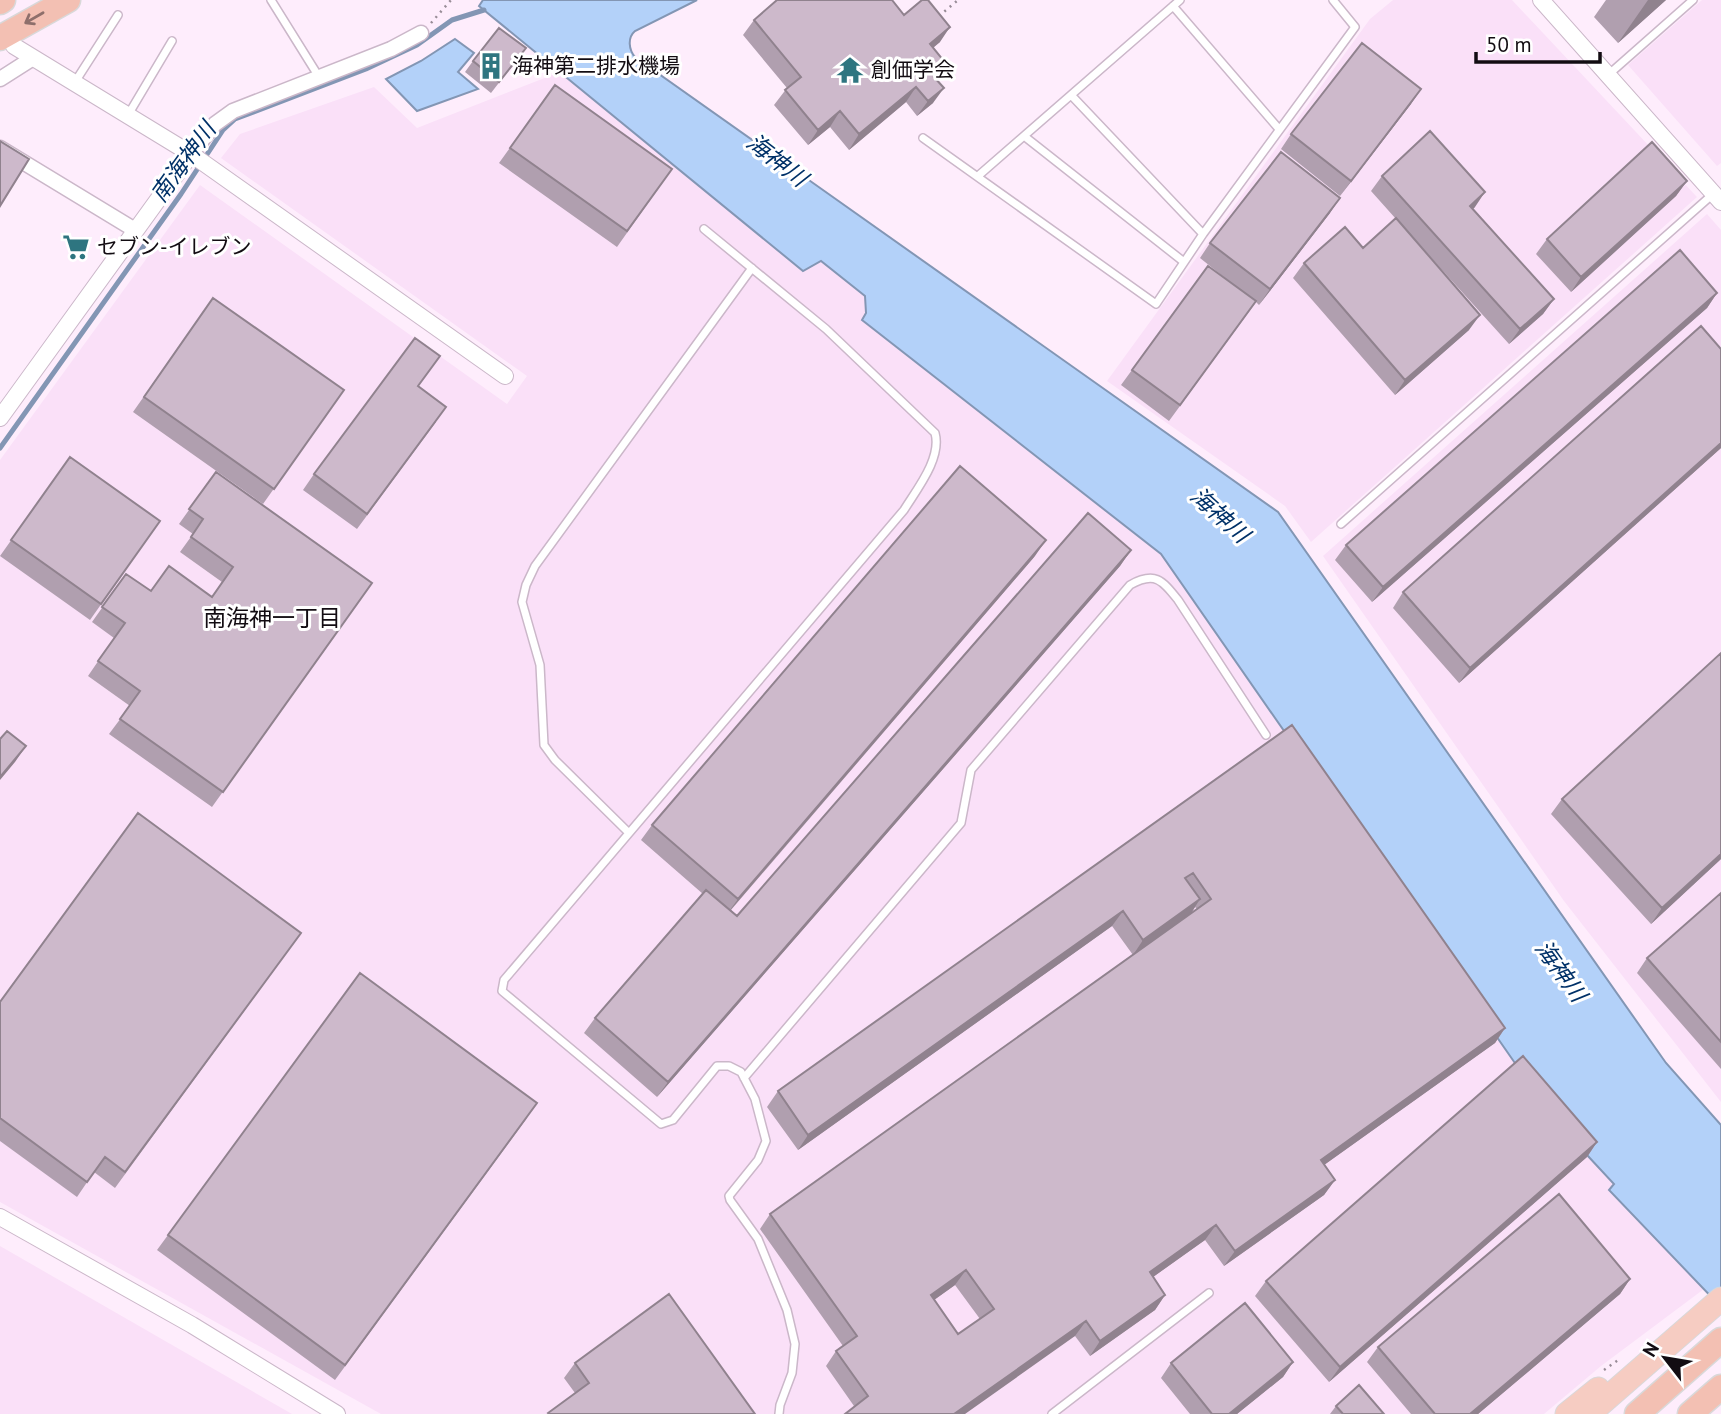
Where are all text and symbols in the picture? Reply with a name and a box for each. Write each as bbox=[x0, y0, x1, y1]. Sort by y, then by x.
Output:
one-way arrow bbox=[24, 11, 44, 25]
scale bar bbox=[1476, 21, 1600, 65]
text: 50 m bbox=[1486, 31, 1532, 58]
building icon: 海神第二排水機場 bbox=[476, 51, 506, 81]
place label: 海神第二排水機場 bbox=[512, 52, 680, 79]
temple icon: 創価学会 bbox=[835, 55, 865, 85]
place label: 創価学会 bbox=[871, 56, 955, 83]
water label: 南海神川 bbox=[144, 114, 223, 207]
water label: 海神川 bbox=[741, 127, 816, 194]
supermarket icon: セブン-イレブン bbox=[61, 232, 91, 262]
place label: セブン-イレブン bbox=[97, 233, 252, 260]
water label: 海神川 bbox=[1185, 481, 1258, 550]
district label: 南海神一丁目 bbox=[203, 603, 341, 632]
water label: 海神川 bbox=[1529, 934, 1595, 1010]
north arrow bbox=[1630, 1323, 1700, 1393]
text: N bbox=[1637, 1338, 1664, 1361]

